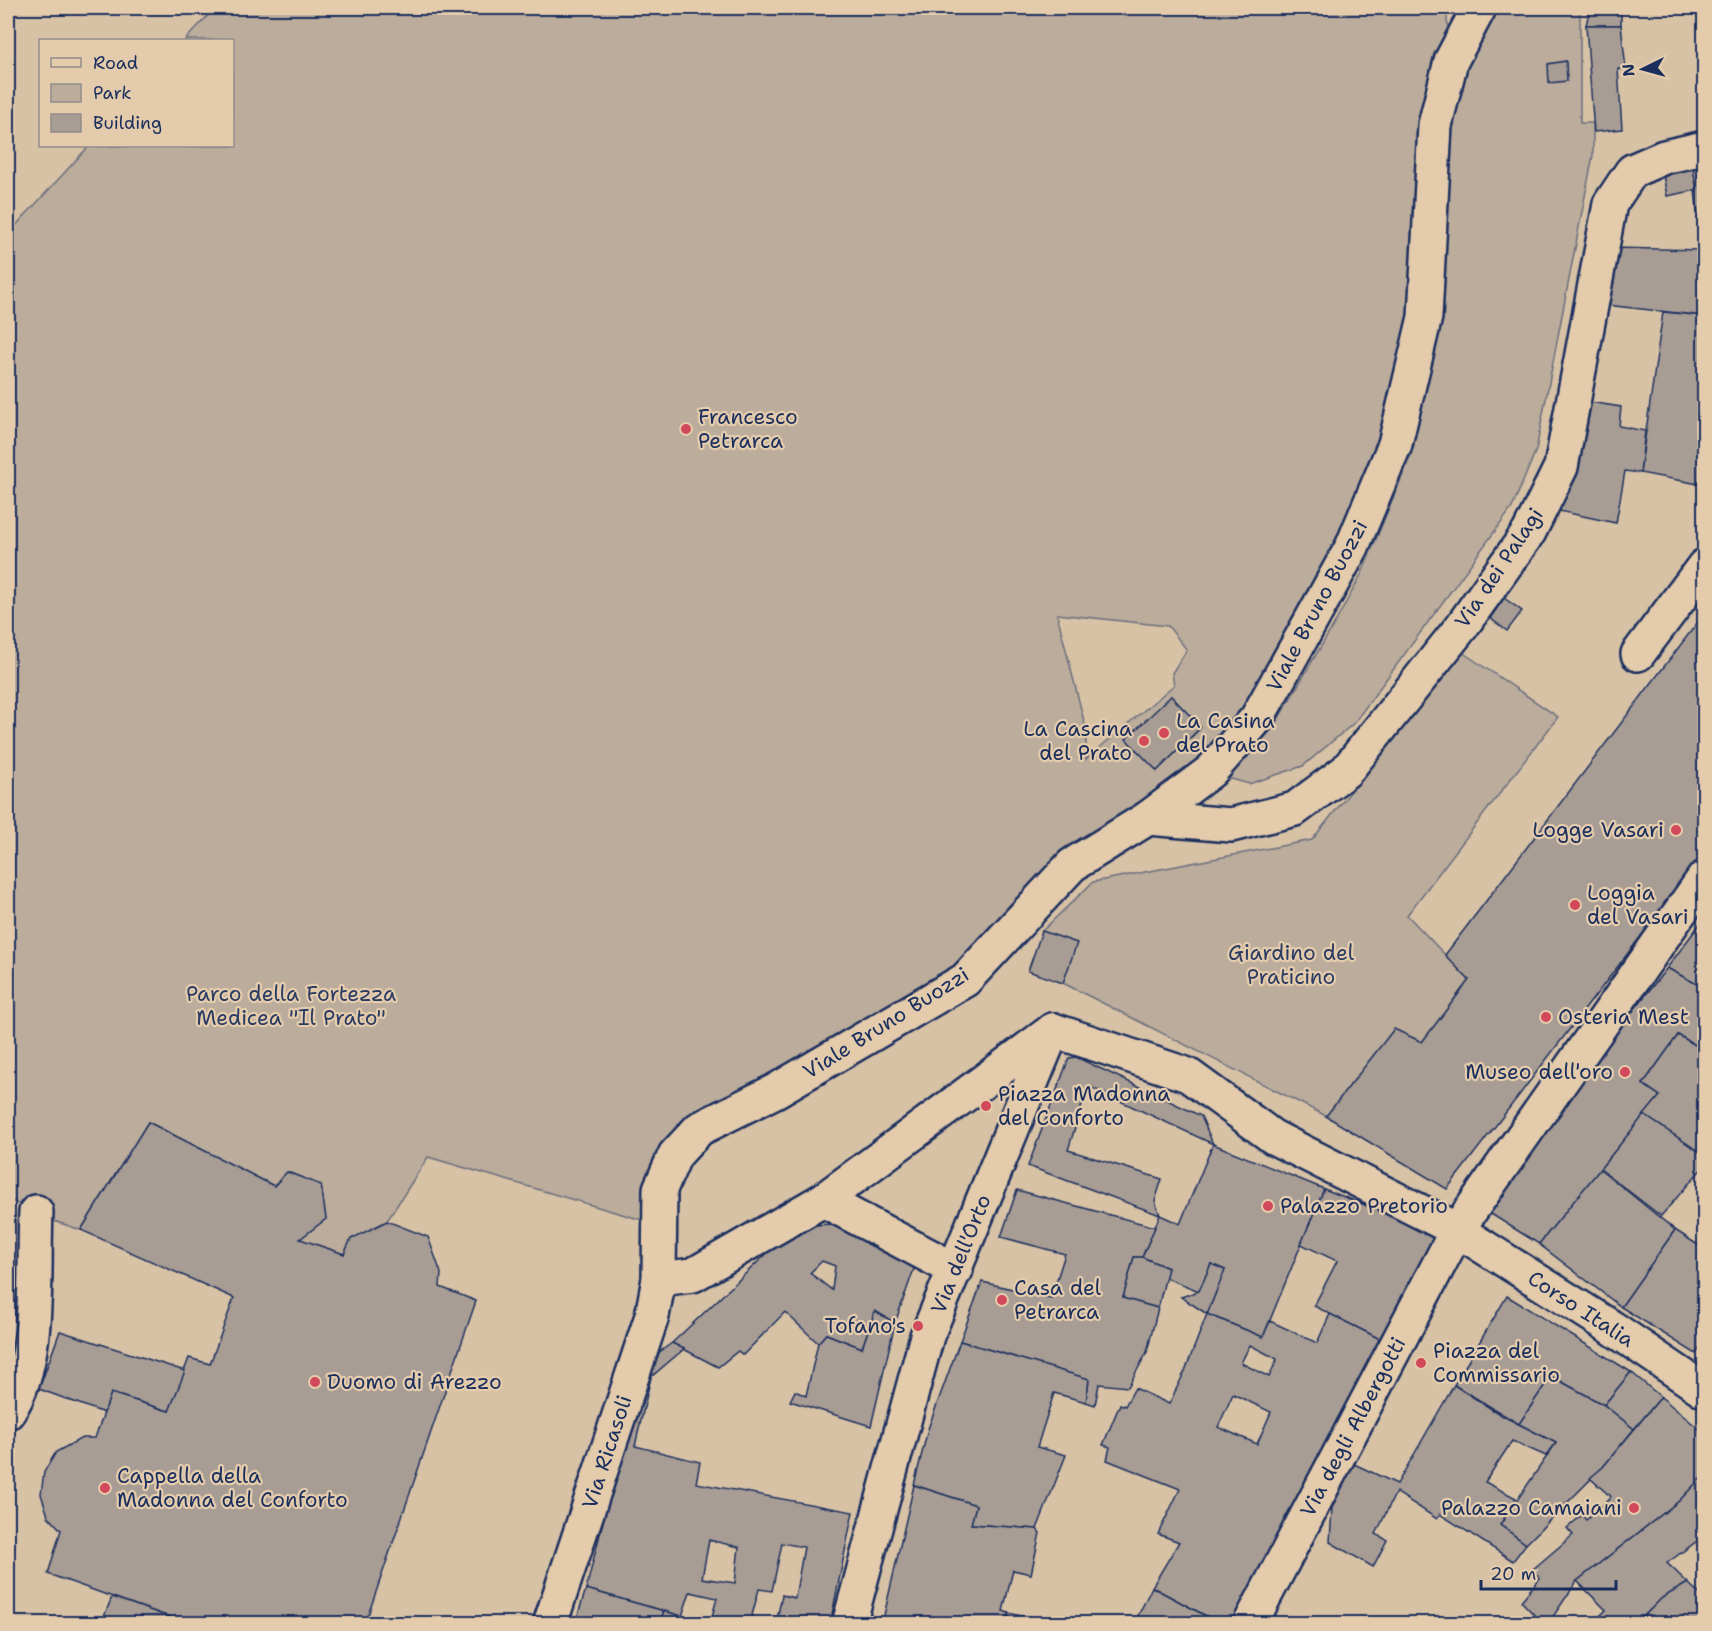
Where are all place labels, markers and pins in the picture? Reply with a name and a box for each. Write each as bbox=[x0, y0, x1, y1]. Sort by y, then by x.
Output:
place label: Francesco Petrarca bbox=[698, 403, 798, 455]
marker: Francesco Petrarca bbox=[679, 422, 693, 436]
place label: La Casina del Prato bbox=[1176, 707, 1275, 759]
place label: La Cascina del Prato bbox=[1023, 715, 1132, 767]
marker: La Casina del Prato bbox=[1157, 726, 1171, 740]
marker: La Cascina del Prato bbox=[1137, 734, 1151, 748]
place label: Logge Vasari bbox=[1532, 816, 1664, 844]
marker: Logge Vasari bbox=[1669, 823, 1683, 837]
place label: Loggia del Vasari bbox=[1587, 879, 1689, 931]
marker: Loggia del Vasari bbox=[1568, 898, 1582, 912]
place label: Osteria Mest bbox=[1558, 1003, 1689, 1031]
marker: Osteria Mest bbox=[1539, 1010, 1553, 1024]
place label: Museo dell'oro bbox=[1465, 1058, 1613, 1086]
marker: Museo dell'oro bbox=[1618, 1065, 1632, 1079]
place label: Piazza Madonna del Conforto bbox=[998, 1080, 1170, 1132]
marker: Piazza Madonna del Conforto bbox=[979, 1099, 993, 1113]
place label: Palazzo Pretorio bbox=[1280, 1192, 1448, 1220]
marker: Palazzo Pretorio bbox=[1261, 1199, 1275, 1213]
place label: Casa del Petrarca bbox=[1014, 1274, 1102, 1326]
marker: Casa del Petrarca bbox=[995, 1293, 1009, 1307]
place label: Tofano's bbox=[824, 1312, 906, 1340]
marker: Tofano's bbox=[911, 1319, 925, 1333]
place label: Piazza del Commissario bbox=[1433, 1337, 1560, 1389]
marker: Piazza del Commissario bbox=[1414, 1356, 1428, 1370]
place label: Duomo di Arezzo bbox=[327, 1368, 502, 1396]
marker: Duomo di Arezzo bbox=[308, 1375, 322, 1389]
place label: Cappella della Madonna del Conforto bbox=[117, 1462, 348, 1514]
marker: Cappella della Madonna del Conforto bbox=[98, 1481, 112, 1495]
place label: Palazzo Camaiani bbox=[1441, 1494, 1622, 1522]
marker: Palazzo Camaiani bbox=[1627, 1501, 1641, 1515]

